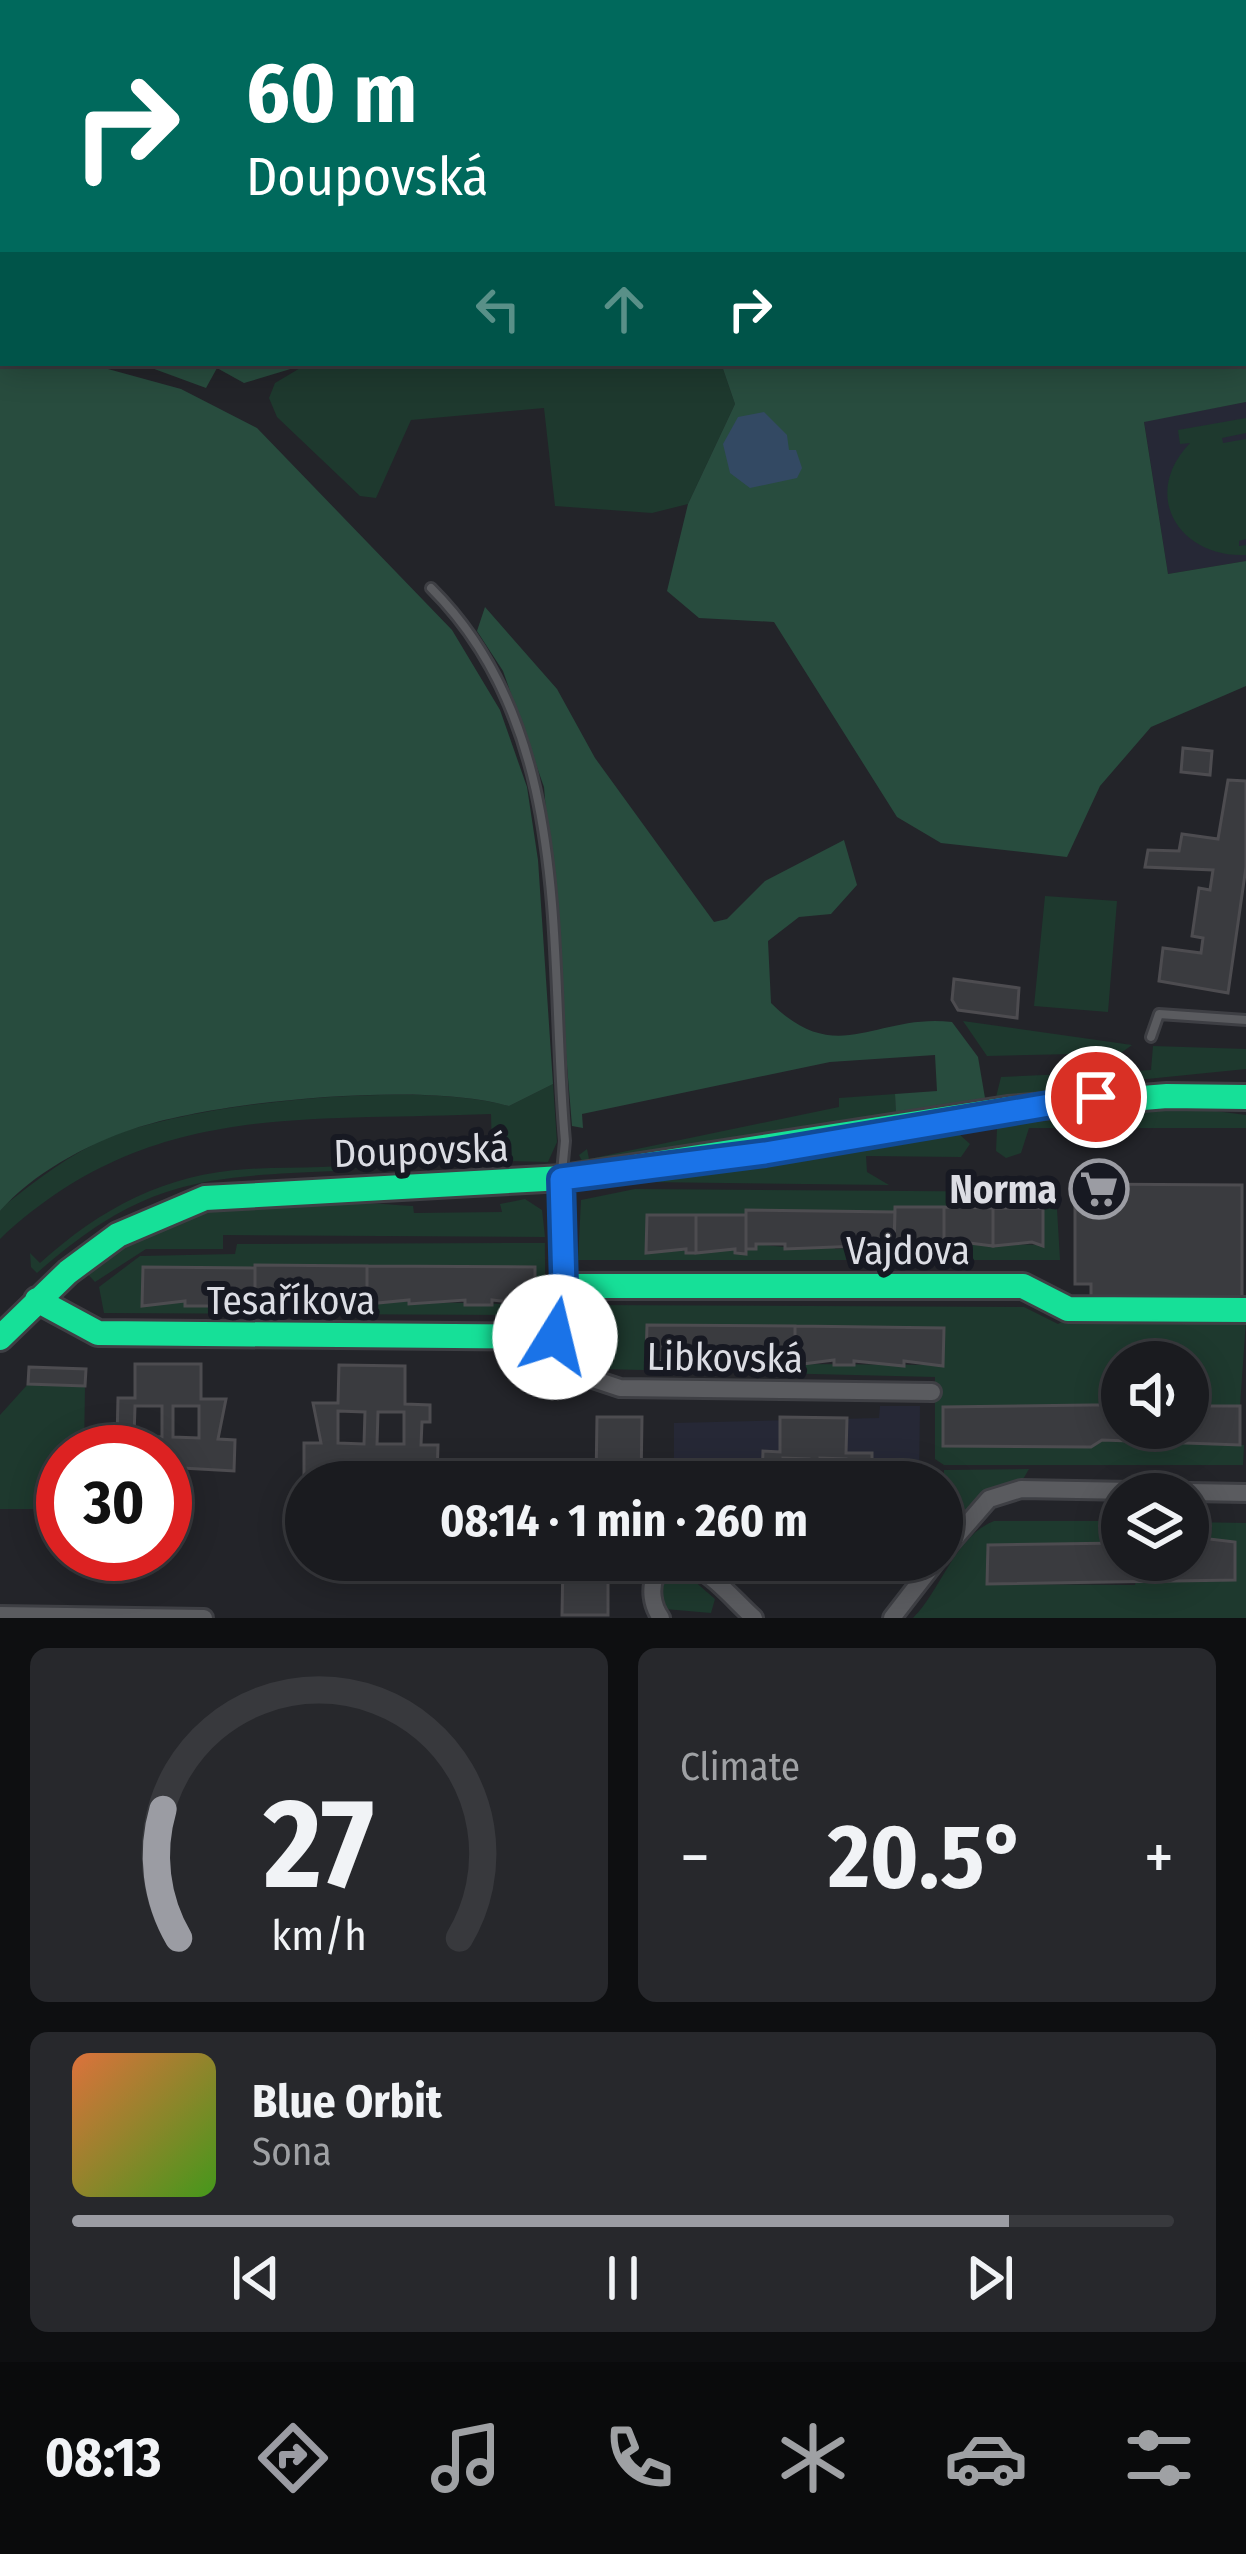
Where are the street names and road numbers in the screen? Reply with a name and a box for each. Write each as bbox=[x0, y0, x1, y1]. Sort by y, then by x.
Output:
street label: Doupovská bbox=[333, 1125, 509, 1177]
street label: Vajdova bbox=[846, 1228, 970, 1274]
street label: Tesaříkova bbox=[207, 1278, 375, 1324]
street label: Libkovská bbox=[646, 1334, 804, 1382]

